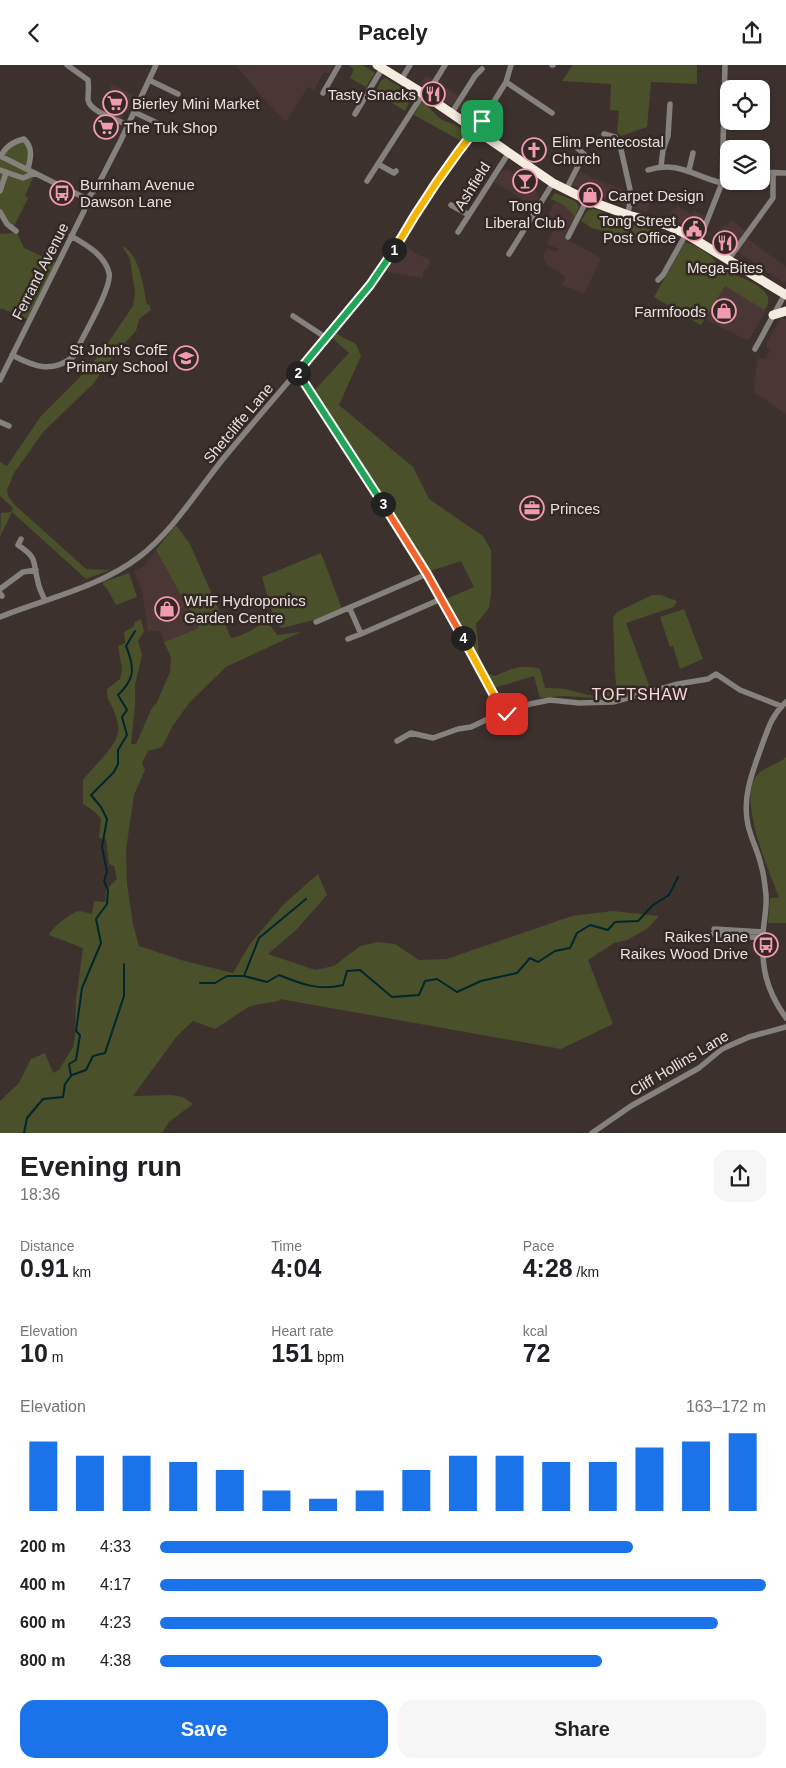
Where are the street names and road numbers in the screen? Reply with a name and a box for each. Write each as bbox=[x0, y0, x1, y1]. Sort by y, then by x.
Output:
street label: Ashfield bbox=[451, 159, 493, 213]
street label: Ferrand Avenue bbox=[8, 220, 72, 322]
street label: Shetcliffe Lane bbox=[200, 380, 276, 466]
street label: Cliff Hollins Lane bbox=[627, 1027, 731, 1099]

